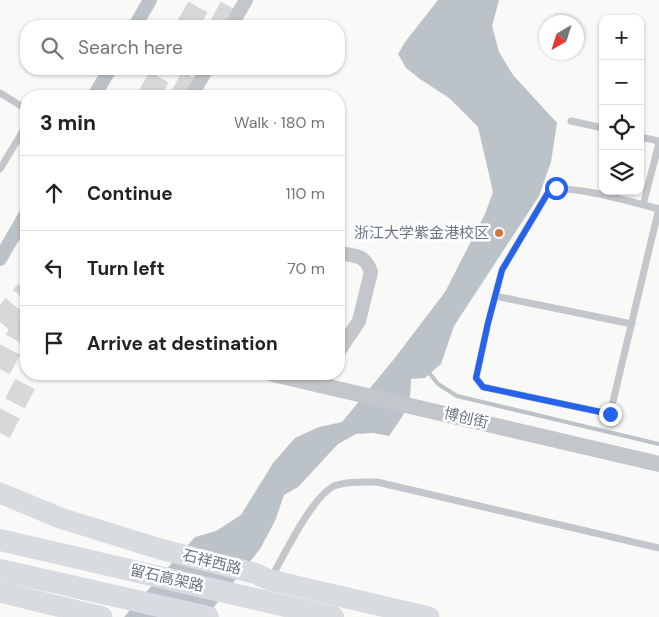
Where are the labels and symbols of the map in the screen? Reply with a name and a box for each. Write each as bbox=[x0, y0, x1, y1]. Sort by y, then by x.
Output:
north arrow bbox=[539, 15, 584, 60]
route start bbox=[545, 177, 568, 200]
place label: 浙江大学紫金港校区 bbox=[354, 223, 489, 243]
marker: 浙江大学紫金港校区 bbox=[493, 227, 505, 239]
street label: 博创街 bbox=[442, 403, 490, 433]
route end bbox=[599, 403, 622, 426]
street label: 石祥西路 bbox=[180, 545, 244, 579]
street label: 留石高架路 bbox=[128, 560, 206, 596]

